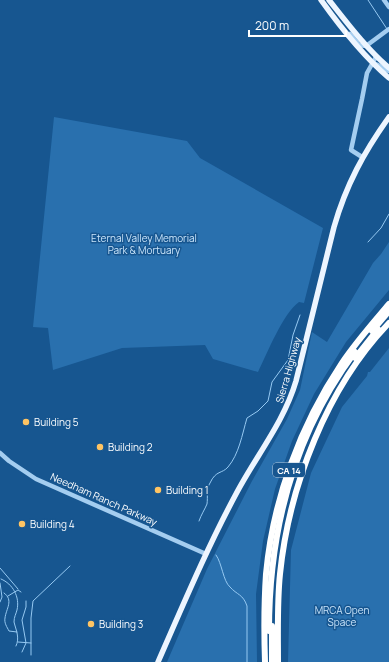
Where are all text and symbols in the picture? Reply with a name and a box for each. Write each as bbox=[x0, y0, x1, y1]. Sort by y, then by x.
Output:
scale bar bbox=[249, 12, 346, 38]
text: 200 m bbox=[255, 17, 289, 34]
park label: Eternal Valley Memorial Park & Mortuary bbox=[91, 231, 197, 257]
street label: Sierra Highway bbox=[272, 335, 304, 405]
place label: Building 5 bbox=[34, 415, 79, 429]
marker: Building 5 bbox=[21, 417, 31, 427]
place label: Building 2 bbox=[108, 440, 153, 454]
marker: Building 2 bbox=[95, 442, 105, 452]
road number: CA 14 bbox=[273, 463, 305, 477]
street label: Needham Ranch Parkway bbox=[48, 469, 160, 529]
place label: Building 1 bbox=[166, 483, 209, 497]
marker: Building 1 bbox=[153, 485, 163, 495]
place label: Building 4 bbox=[30, 517, 75, 531]
marker: Building 4 bbox=[17, 519, 27, 529]
park label: MRCA Open Space bbox=[315, 603, 369, 629]
place label: Building 3 bbox=[99, 617, 143, 631]
marker: Building 3 bbox=[86, 619, 96, 629]

